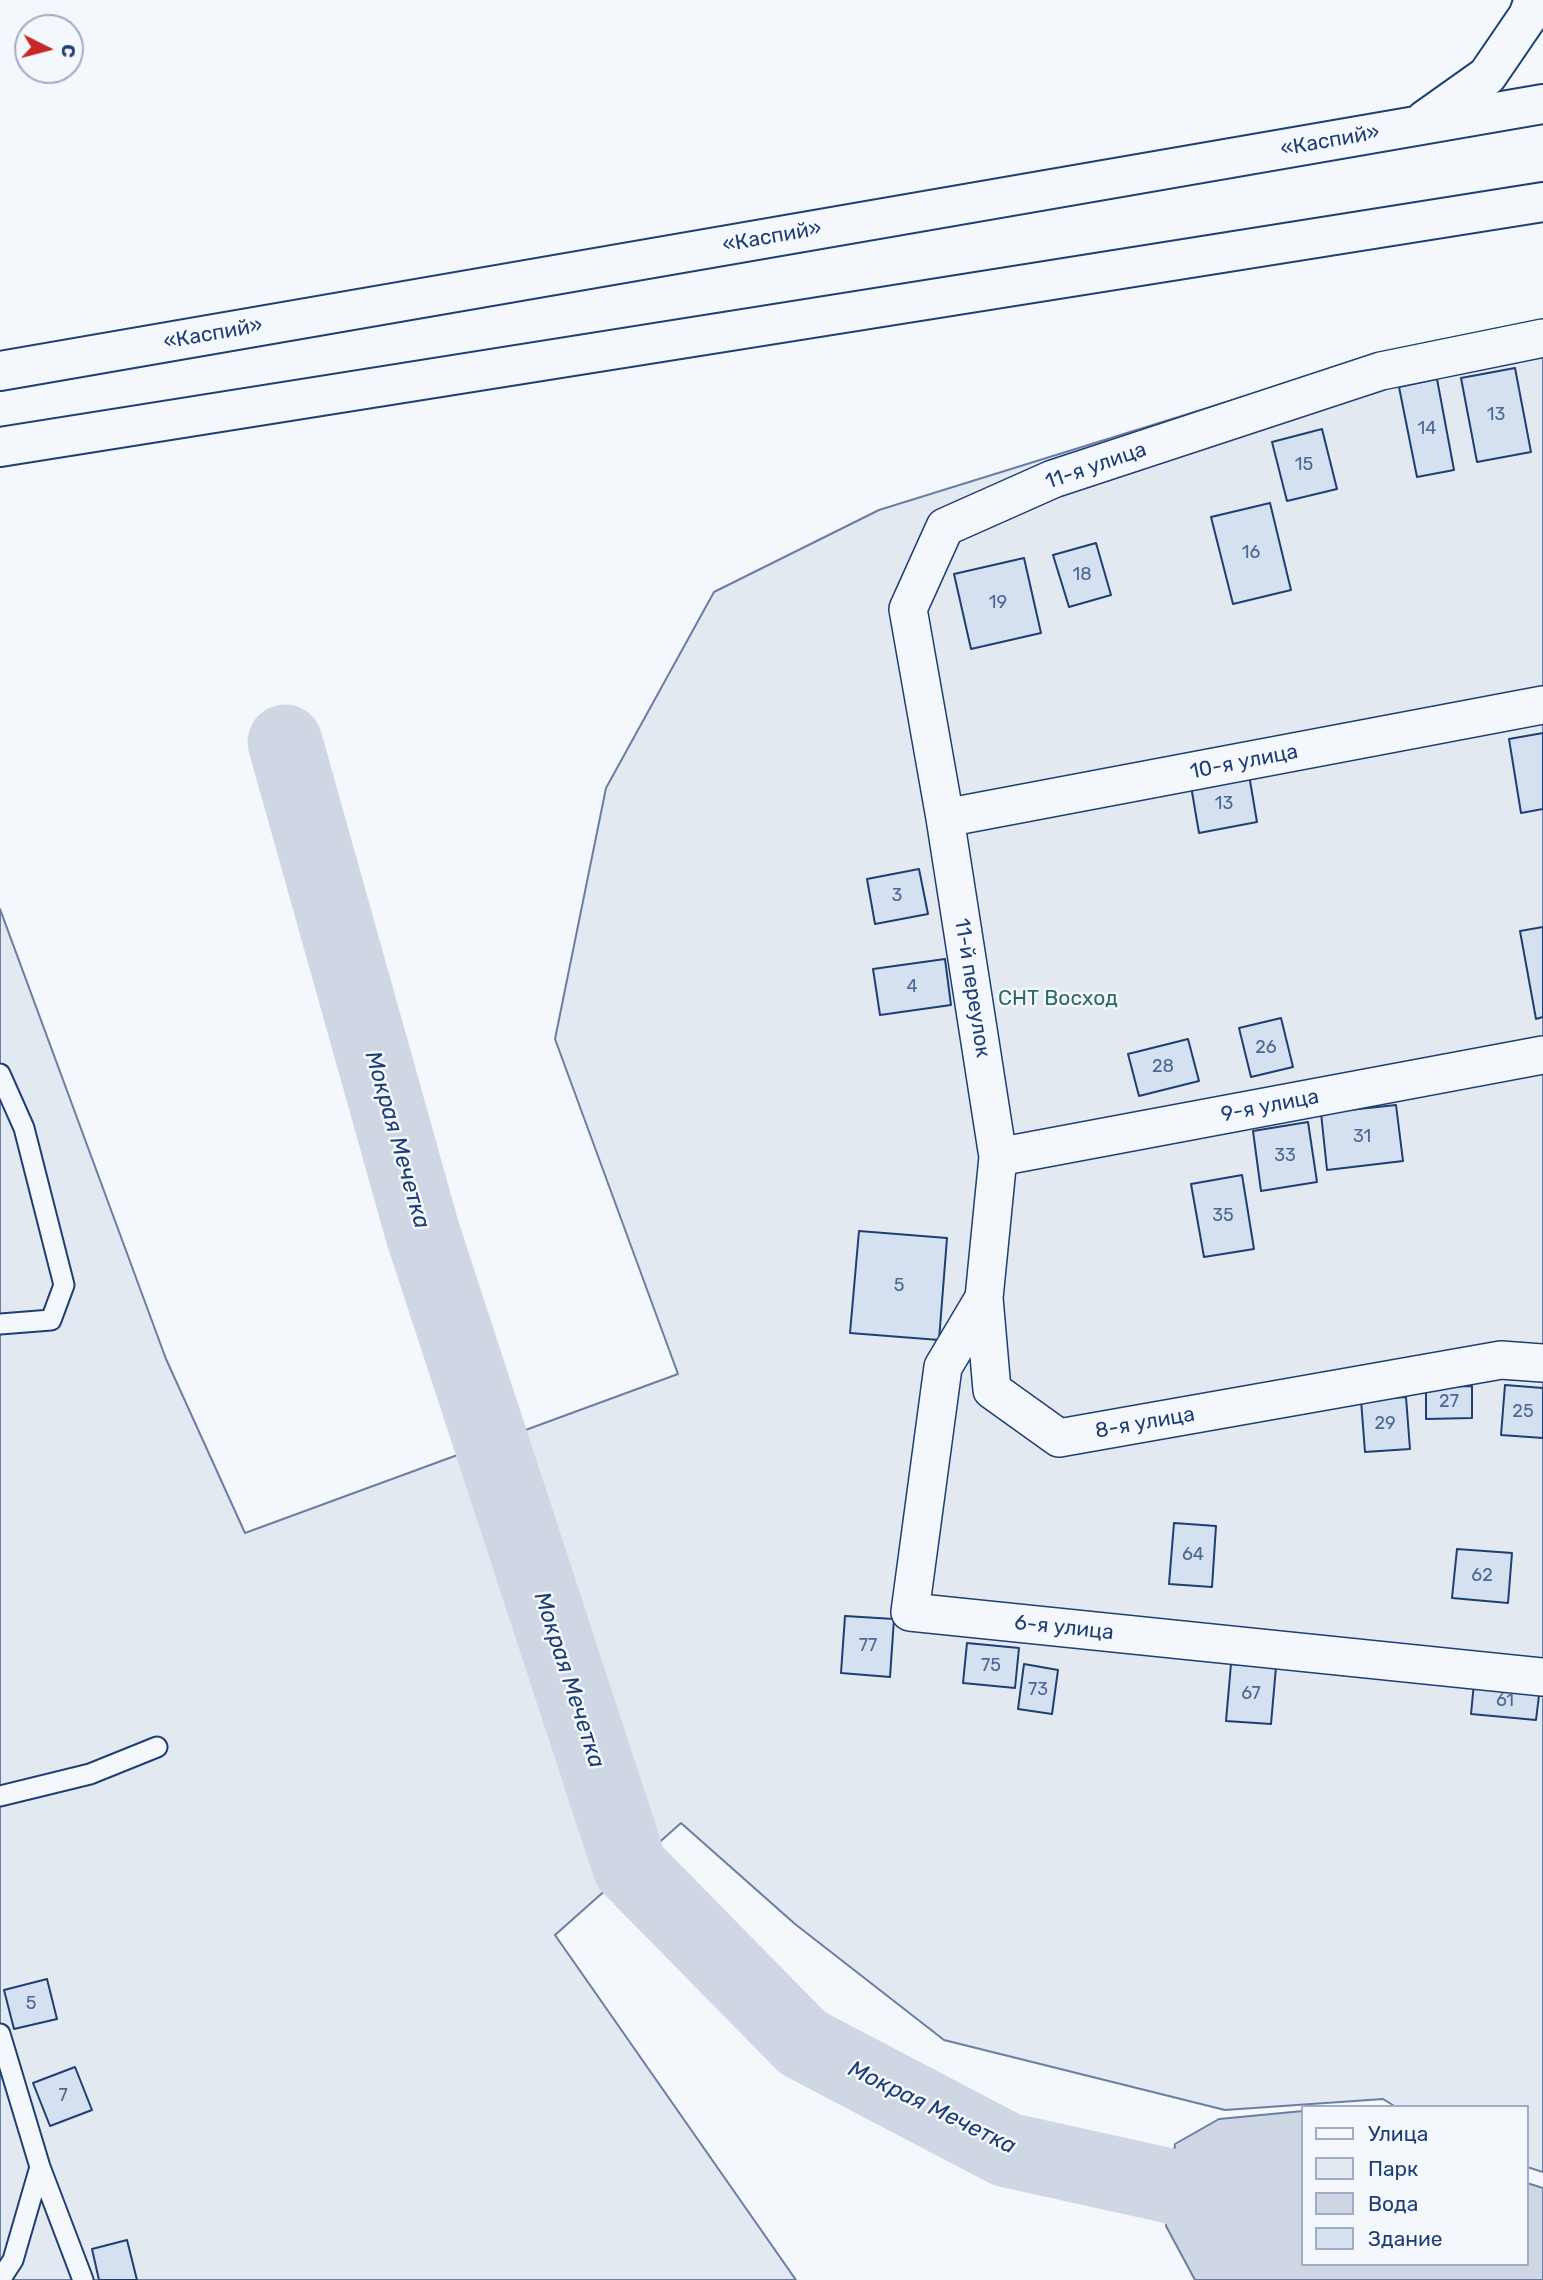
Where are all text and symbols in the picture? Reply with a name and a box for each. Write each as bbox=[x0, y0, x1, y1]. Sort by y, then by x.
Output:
north arrow bbox=[14, 14, 84, 84]
text: С bbox=[56, 43, 81, 59]
street label: «Каспий» bbox=[1278, 120, 1382, 162]
street label: «Каспий» bbox=[720, 216, 824, 258]
street label: «Каспий» bbox=[161, 313, 265, 355]
house number: 13 bbox=[1487, 404, 1505, 426]
house number: 14 bbox=[1418, 418, 1436, 440]
street label: 11-я улица bbox=[1042, 437, 1150, 495]
house number: 15 bbox=[1295, 454, 1313, 476]
house number: 16 bbox=[1242, 542, 1260, 564]
house number: 18 bbox=[1072, 564, 1092, 586]
house number: 19 bbox=[989, 592, 1007, 614]
street label: 10-я улица bbox=[1188, 739, 1300, 785]
house number: 13 bbox=[1215, 793, 1233, 815]
house number: 3 bbox=[892, 885, 902, 907]
street label: 11-й переулок bbox=[949, 917, 995, 1059]
house number: 4 bbox=[906, 976, 918, 998]
park label: СНТ Восход bbox=[998, 986, 1118, 1012]
house number: 26 bbox=[1255, 1037, 1277, 1059]
water label: Мокрая Мечетка bbox=[358, 1048, 436, 1232]
house number: 28 bbox=[1152, 1056, 1174, 1078]
street label: 9-я улица bbox=[1219, 1084, 1321, 1128]
house number: 31 bbox=[1353, 1126, 1371, 1148]
house number: 33 bbox=[1274, 1145, 1296, 1167]
house number: 35 bbox=[1212, 1205, 1234, 1227]
house number: 5 bbox=[894, 1275, 904, 1297]
house number: 27 bbox=[1439, 1391, 1459, 1413]
house number: 25 bbox=[1512, 1401, 1534, 1423]
street label: 8-я улица bbox=[1093, 1402, 1197, 1444]
house number: 29 bbox=[1374, 1413, 1396, 1435]
house number: 64 bbox=[1182, 1544, 1204, 1566]
house number: 62 bbox=[1471, 1565, 1493, 1587]
water label: Мокрая Мечетка bbox=[528, 1589, 610, 1771]
street label: 6-я улица bbox=[1013, 1610, 1115, 1646]
house number: 77 bbox=[859, 1635, 877, 1657]
house number: 75 bbox=[981, 1655, 1001, 1677]
house number: 73 bbox=[1028, 1679, 1048, 1701]
house number: 67 bbox=[1241, 1683, 1261, 1705]
house number: 61 bbox=[1496, 1690, 1514, 1712]
house number: 5 bbox=[26, 1993, 36, 2015]
water label: Мокрая Мечетка bbox=[844, 2055, 1020, 2161]
house number: 7 bbox=[58, 2085, 68, 2107]
legend bbox=[1302, 2105, 1529, 2266]
text: Улица bbox=[1368, 2121, 1428, 2146]
text: Парк bbox=[1368, 2156, 1418, 2181]
text: Вода bbox=[1368, 2191, 1418, 2216]
text: Здание bbox=[1368, 2226, 1443, 2251]

